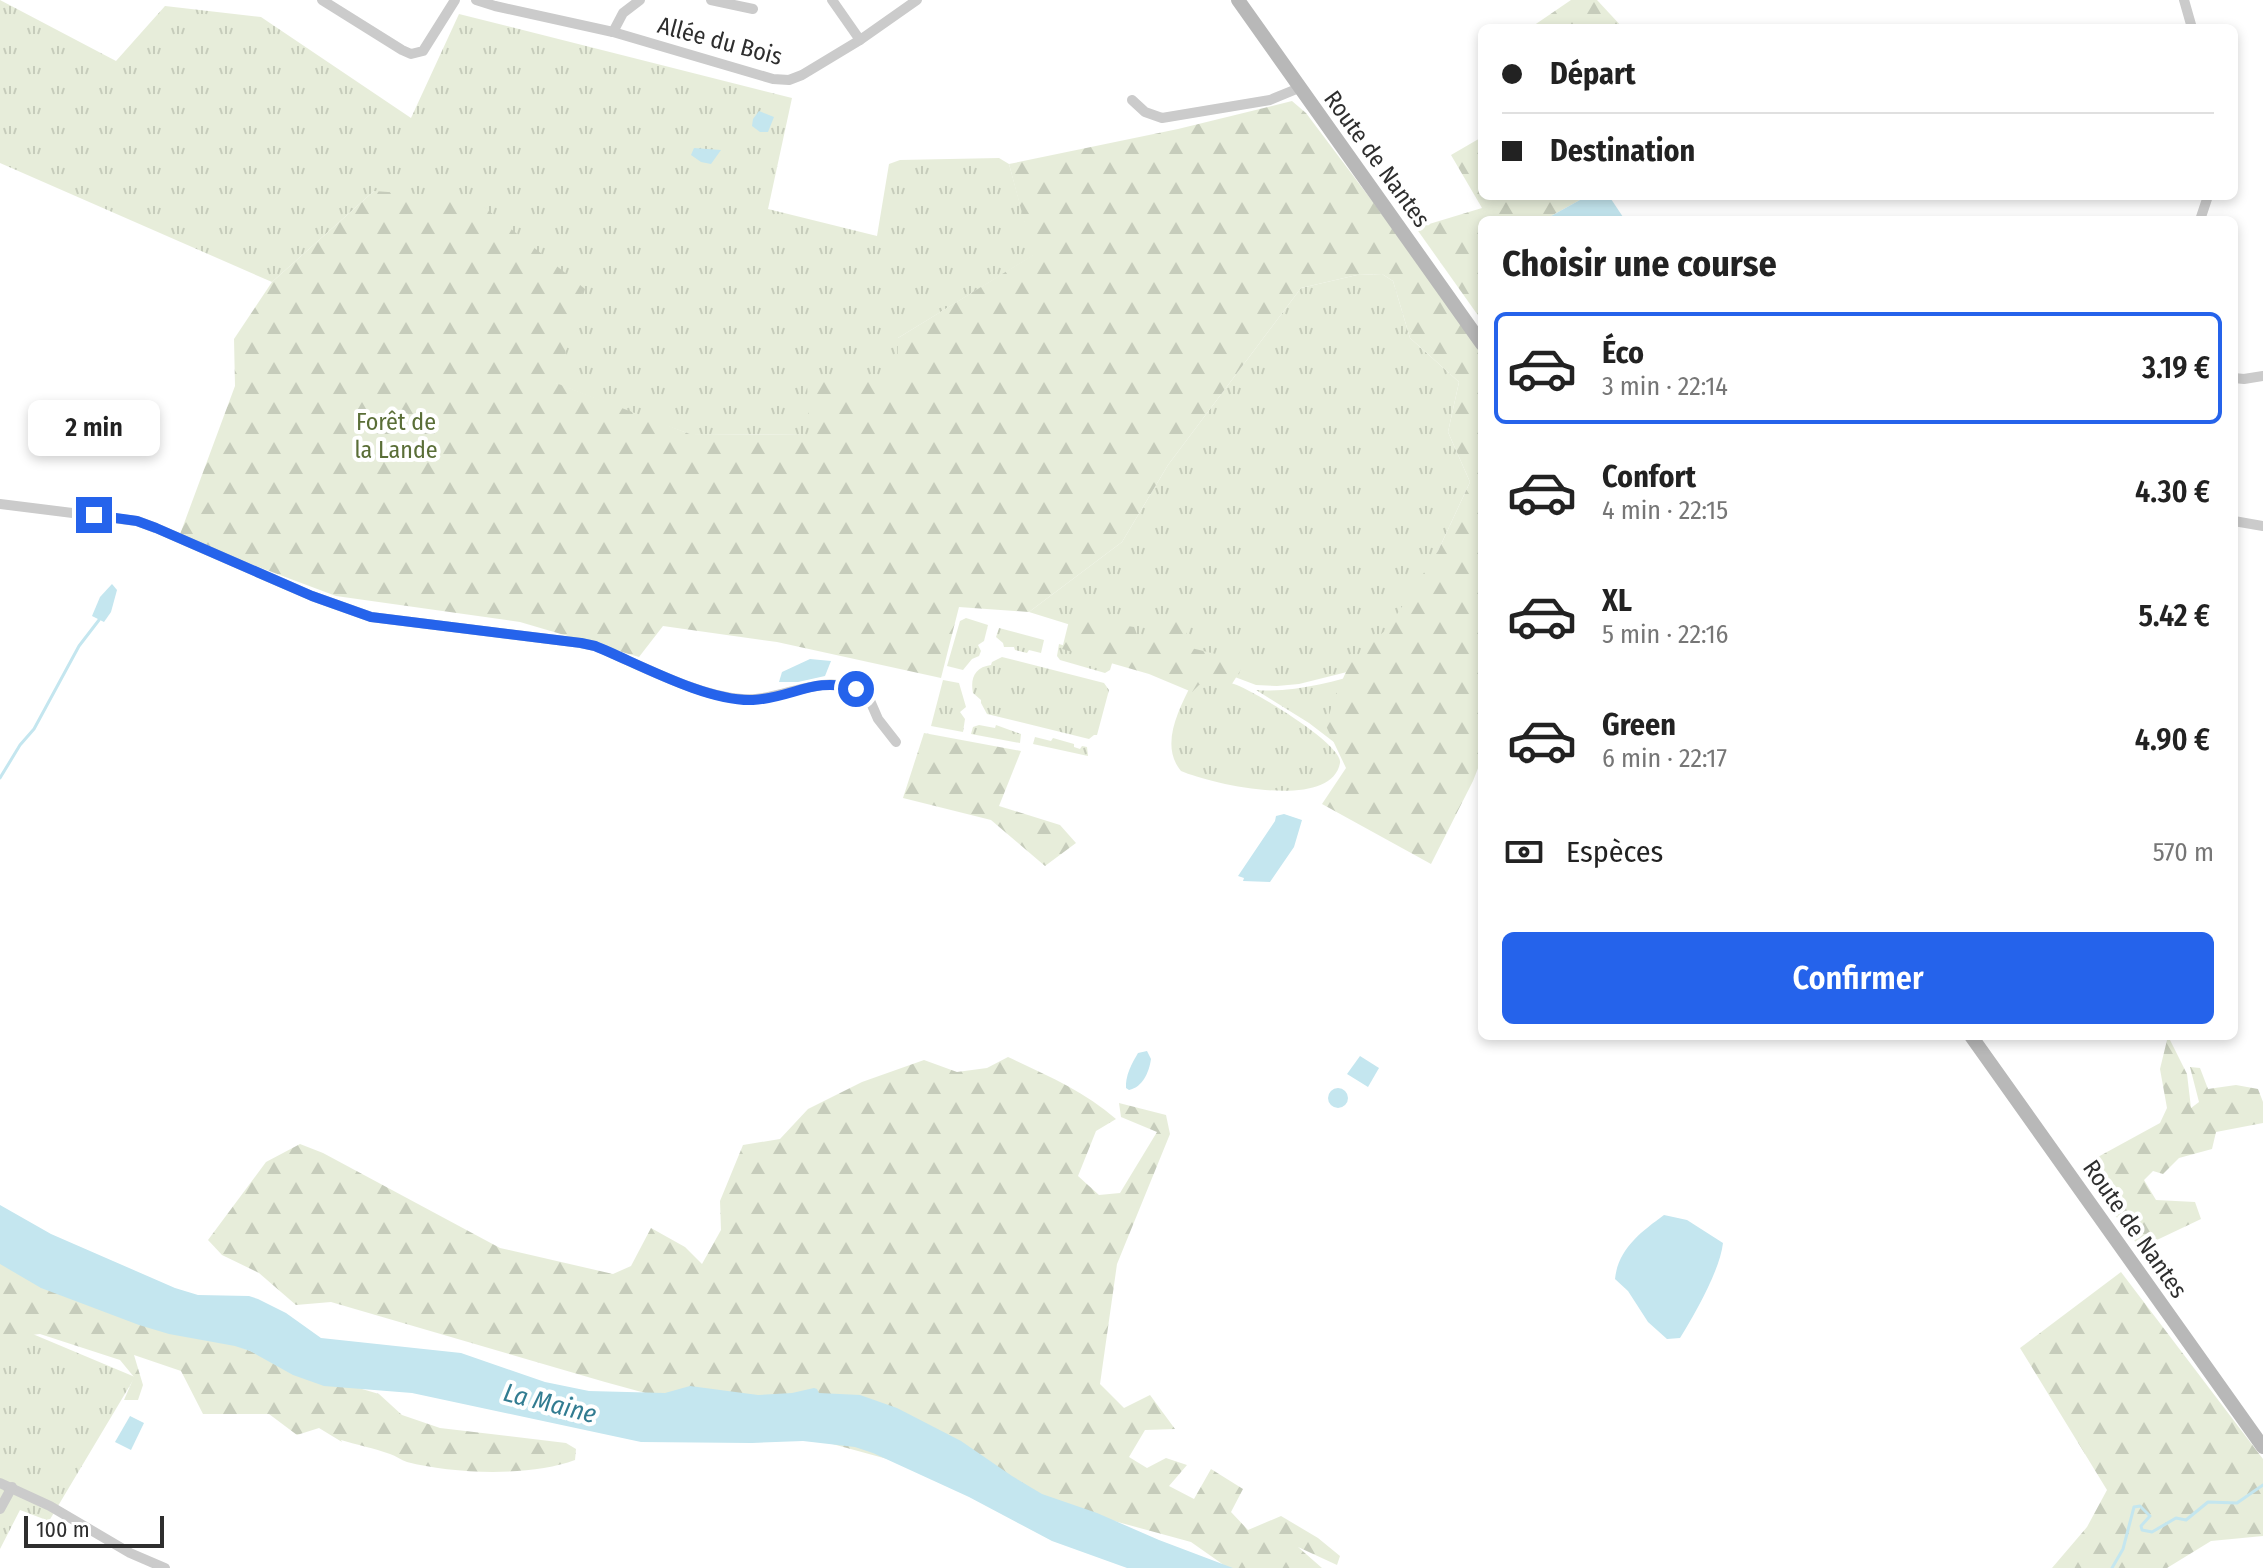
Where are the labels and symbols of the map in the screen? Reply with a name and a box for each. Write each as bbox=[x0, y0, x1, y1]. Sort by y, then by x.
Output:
street label: Allée du Bois bbox=[655, 11, 785, 71]
street label: Route de Nantes bbox=[1318, 85, 1436, 233]
callout: 2 min bbox=[28, 399, 160, 455]
park label: Forêt de la Lande bbox=[354, 408, 438, 464]
route end bbox=[76, 497, 112, 533]
route start bbox=[838, 671, 874, 707]
street label: Route de Nantes bbox=[2077, 1155, 2193, 1303]
water label: La Maine bbox=[500, 1377, 600, 1430]
scale bar bbox=[24, 1512, 164, 1548]

